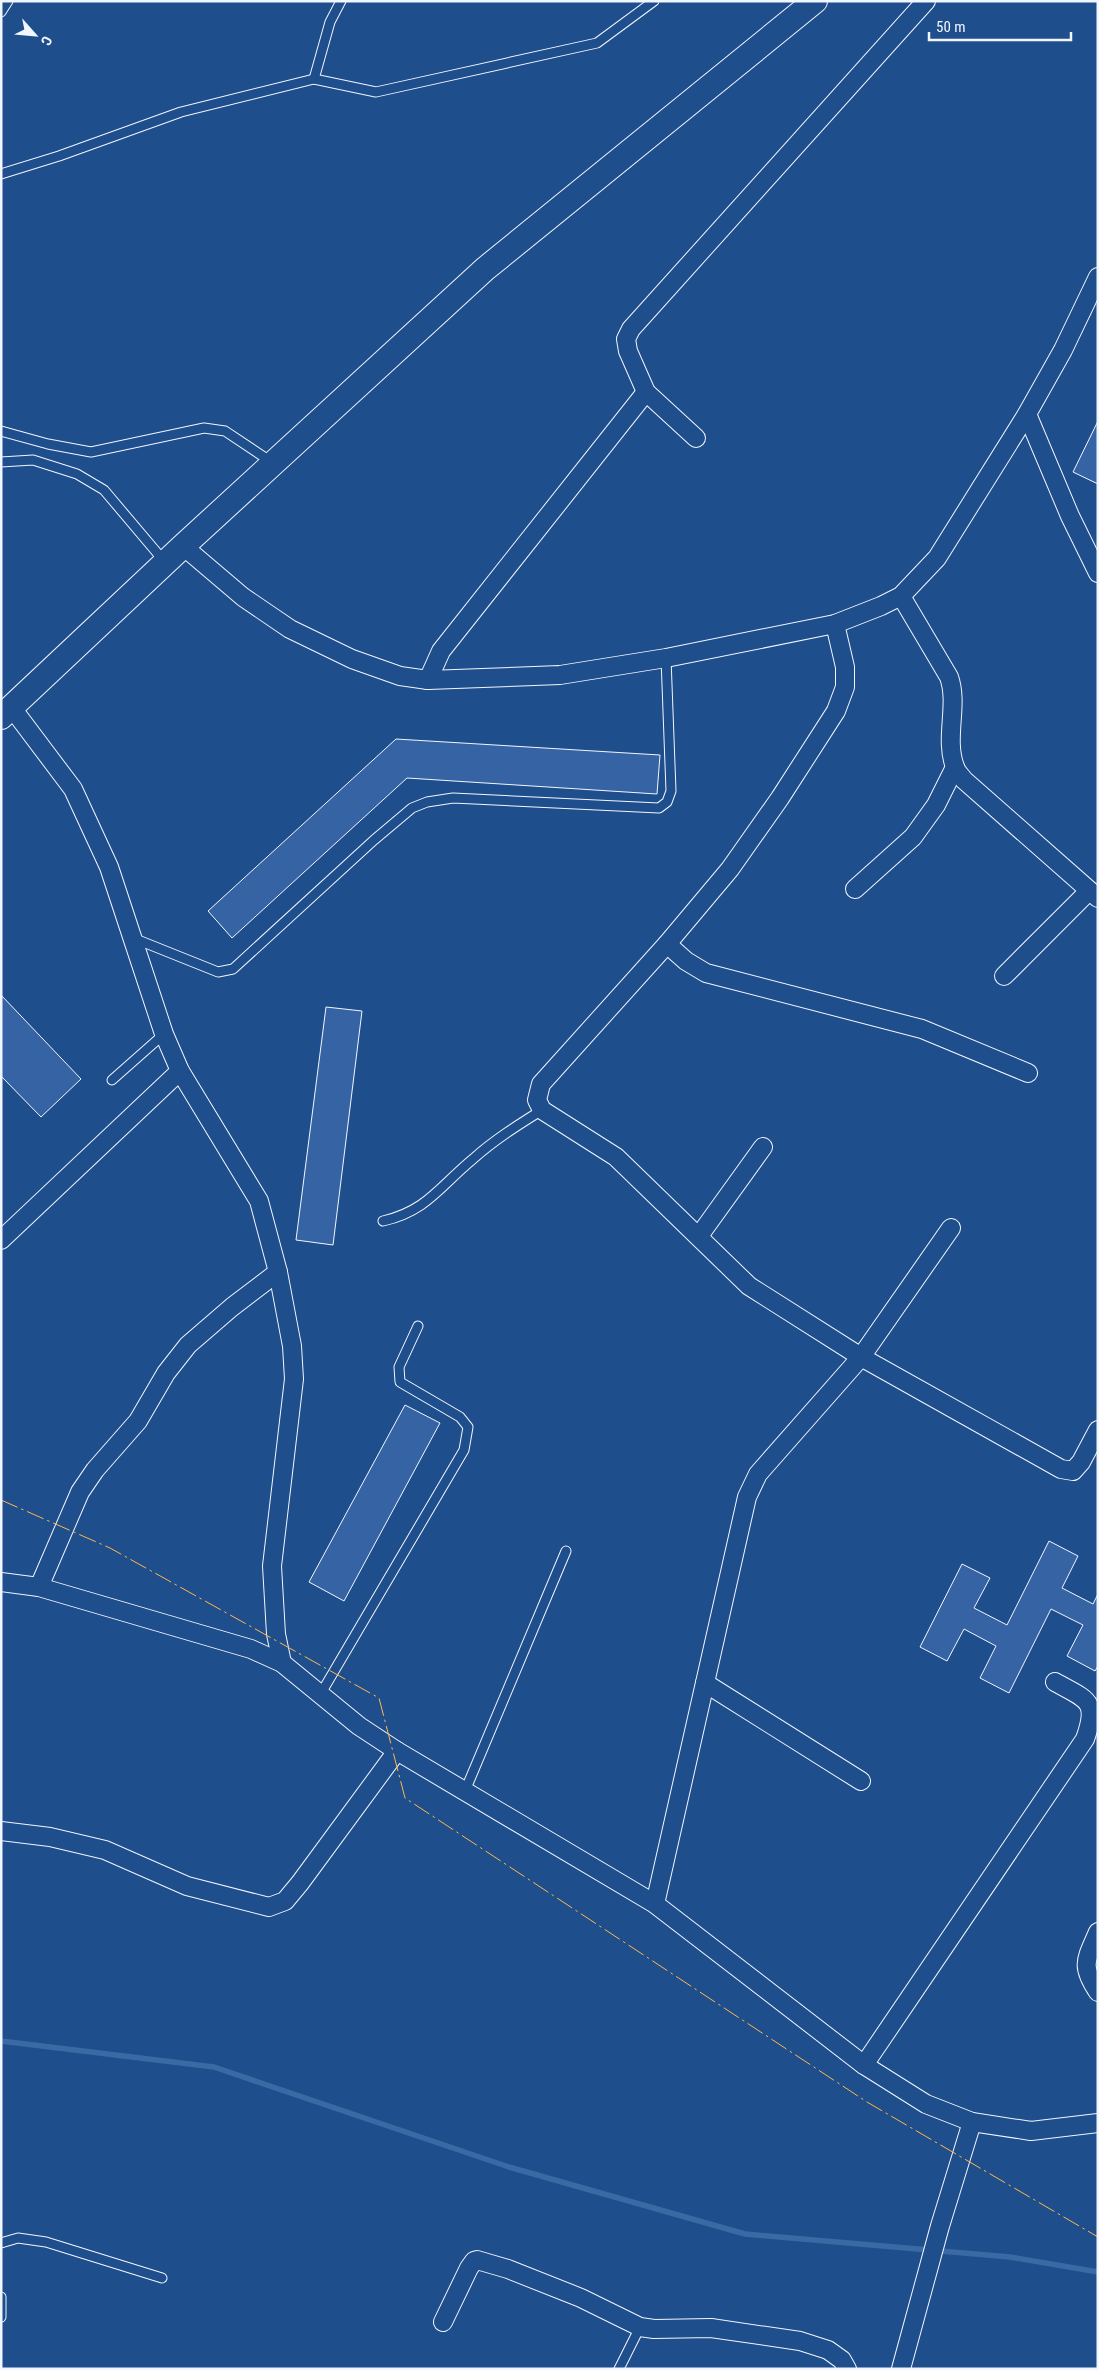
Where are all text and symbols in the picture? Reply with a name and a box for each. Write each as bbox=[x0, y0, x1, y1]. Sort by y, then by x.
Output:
north arrow bbox=[10, 10, 60, 60]
scale bar bbox=[929, 10, 1072, 42]
text: 50 m bbox=[936, 18, 966, 36]
text: С bbox=[38, 34, 56, 48]

